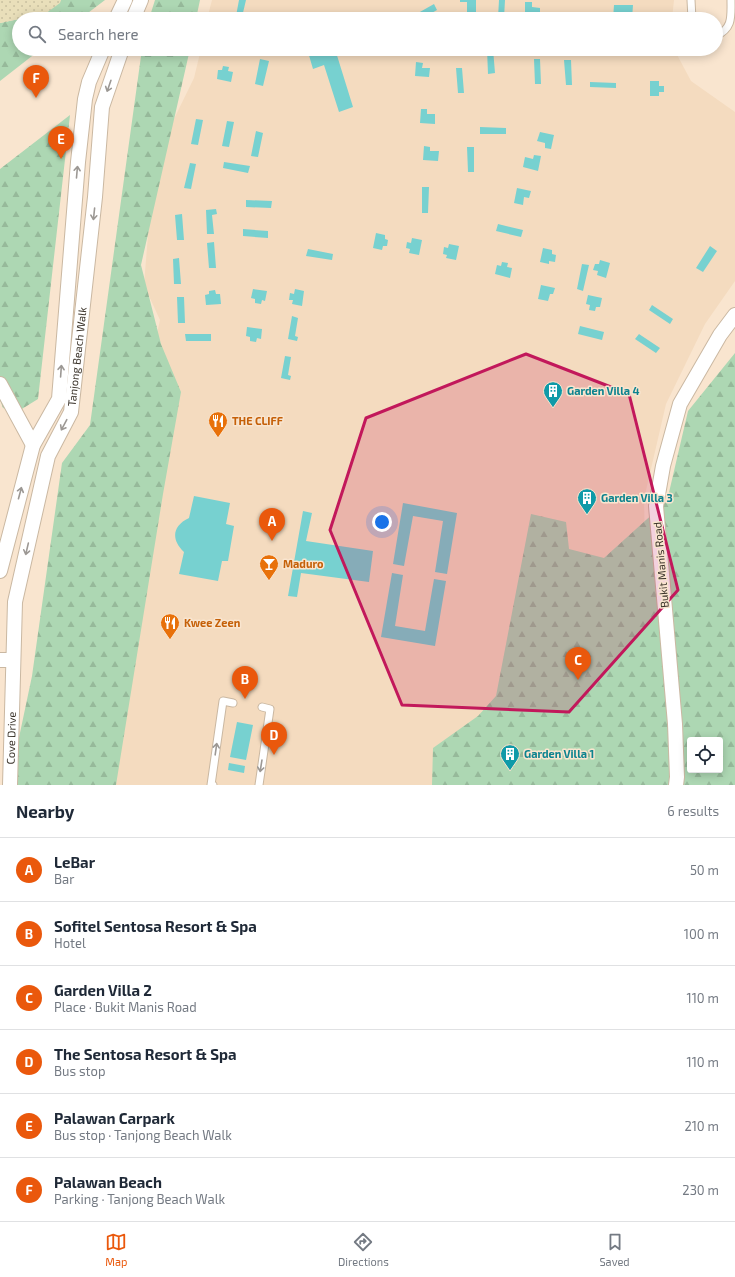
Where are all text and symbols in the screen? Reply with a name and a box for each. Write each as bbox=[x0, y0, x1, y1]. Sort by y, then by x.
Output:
search box bbox=[12, 12, 723, 56]
icon: search bbox=[26, 23, 48, 45]
text: Search here bbox=[58, 25, 139, 43]
pin: F bbox=[23, 65, 49, 98]
one-way arrow bbox=[105, 79, 112, 92]
pin: E bbox=[48, 126, 74, 159]
one-way arrow bbox=[73, 166, 81, 179]
one-way arrow bbox=[90, 207, 97, 220]
street label: Tanjong Beach Walk bbox=[65, 306, 89, 407]
one-way arrow bbox=[58, 365, 65, 378]
building icon: Garden Villa 4 bbox=[542, 380, 564, 408]
place label: Garden Villa 4 bbox=[567, 384, 640, 397]
restaurant icon: THE CLIFF bbox=[207, 410, 229, 438]
place label: THE CLIFF bbox=[232, 414, 283, 427]
one-way arrow bbox=[60, 419, 67, 431]
one-way arrow bbox=[17, 486, 25, 499]
building icon: Garden Villa 3 bbox=[576, 487, 598, 515]
place label: Garden Villa 3 bbox=[601, 491, 673, 504]
pin: A bbox=[259, 508, 285, 541]
your location bbox=[372, 512, 392, 532]
street label: Bukit Manis Road bbox=[650, 522, 671, 609]
one-way arrow bbox=[22, 542, 30, 555]
bar icon: Maduro bbox=[258, 553, 280, 581]
place label: Maduro bbox=[283, 557, 324, 570]
restaurant icon: Kwee Zeen bbox=[159, 612, 181, 640]
place label: Kwee Zeen bbox=[184, 616, 240, 629]
pin: C bbox=[565, 647, 591, 680]
pin: B bbox=[232, 666, 258, 699]
street label: Cove Drive bbox=[4, 711, 18, 765]
pin: D bbox=[261, 722, 287, 755]
map controls bbox=[687, 737, 723, 773]
button: locate bbox=[687, 737, 723, 773]
one-way arrow bbox=[212, 743, 220, 756]
building icon: Garden Villa 1 bbox=[499, 743, 521, 771]
place label: Garden Villa 1 bbox=[524, 747, 594, 760]
one-way arrow bbox=[257, 760, 265, 773]
text: Nearby bbox=[16, 801, 74, 821]
text: 6 results bbox=[667, 803, 719, 819]
text: LeBar bbox=[54, 853, 95, 871]
text: A bbox=[25, 862, 33, 878]
text: 50 m bbox=[690, 862, 719, 878]
text: Bar bbox=[54, 871, 74, 887]
text: Sofitel Sentosa Resort & Spa bbox=[54, 917, 257, 935]
text: B bbox=[25, 926, 33, 942]
text: 100 m bbox=[684, 926, 719, 942]
text: Hotel bbox=[54, 935, 86, 951]
text: Garden Villa 2 bbox=[54, 981, 152, 999]
text: C bbox=[25, 990, 33, 1006]
text: 110 m bbox=[687, 990, 719, 1006]
text: Place · Bukit Manis Road bbox=[54, 999, 197, 1015]
text: The Sentosa Resort & Spa bbox=[54, 1045, 237, 1063]
text: D bbox=[25, 1054, 33, 1070]
text: 110 m bbox=[687, 1054, 719, 1070]
text: Bus stop bbox=[54, 1063, 105, 1079]
text: Palawan Carpark bbox=[54, 1109, 175, 1127]
text: E bbox=[25, 1118, 33, 1134]
text: 210 m bbox=[684, 1118, 719, 1134]
text: Bus stop · Tanjong Beach Walk bbox=[54, 1127, 232, 1143]
text: Palawan Beach bbox=[54, 1173, 162, 1191]
text: F bbox=[25, 1182, 33, 1198]
text: 230 m bbox=[682, 1182, 719, 1198]
text: Parking · Tanjong Beach Walk bbox=[54, 1191, 225, 1207]
tab: Map bbox=[105, 1231, 127, 1268]
tab: Directions bbox=[338, 1231, 389, 1268]
tab: Saved bbox=[599, 1231, 630, 1268]

